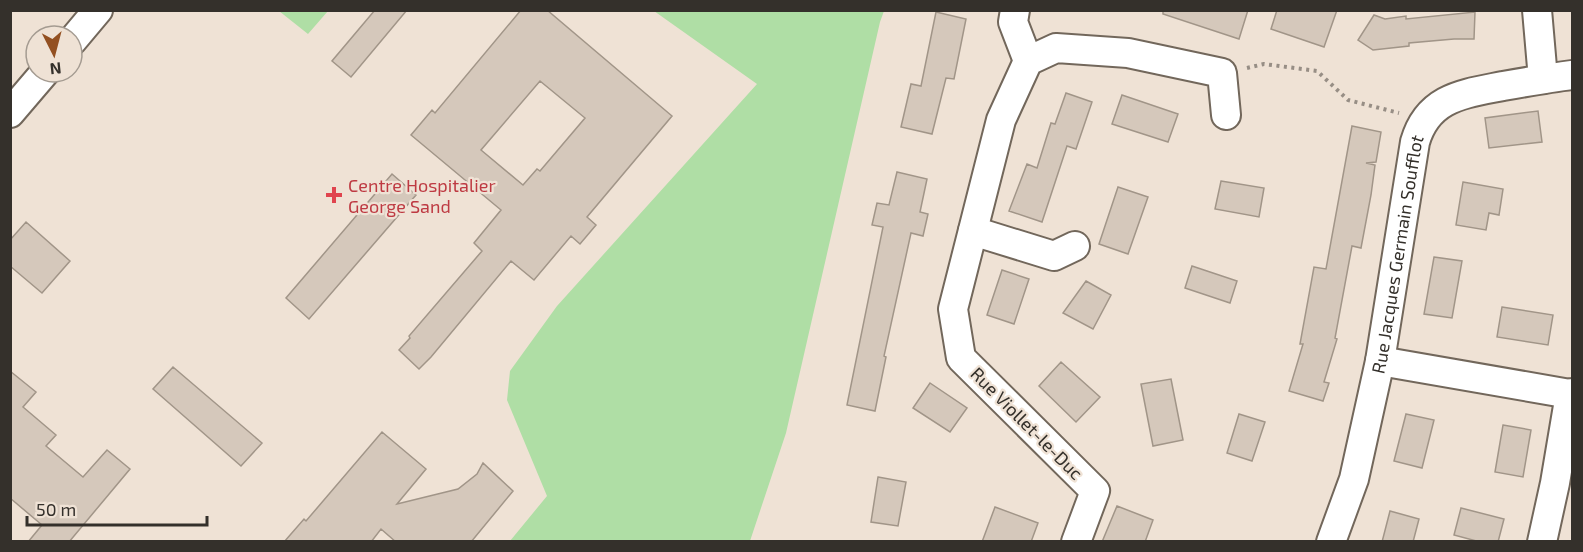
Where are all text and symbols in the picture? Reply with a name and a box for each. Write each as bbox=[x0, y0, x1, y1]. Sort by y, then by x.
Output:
north arrow bbox=[24, 24, 84, 84]
text: N bbox=[49, 59, 62, 79]
street label: Rue Jacques Germain Soufflot bbox=[1367, 132, 1428, 376]
place label: Centre Hospitalier George Sand bbox=[348, 174, 496, 217]
marker: Centre Hospitalier George Sand bbox=[325, 186, 343, 204]
street label: Rue Viollet-le-Duc bbox=[966, 362, 1088, 484]
scale bar bbox=[27, 489, 207, 527]
text: 50 m bbox=[36, 498, 76, 520]

